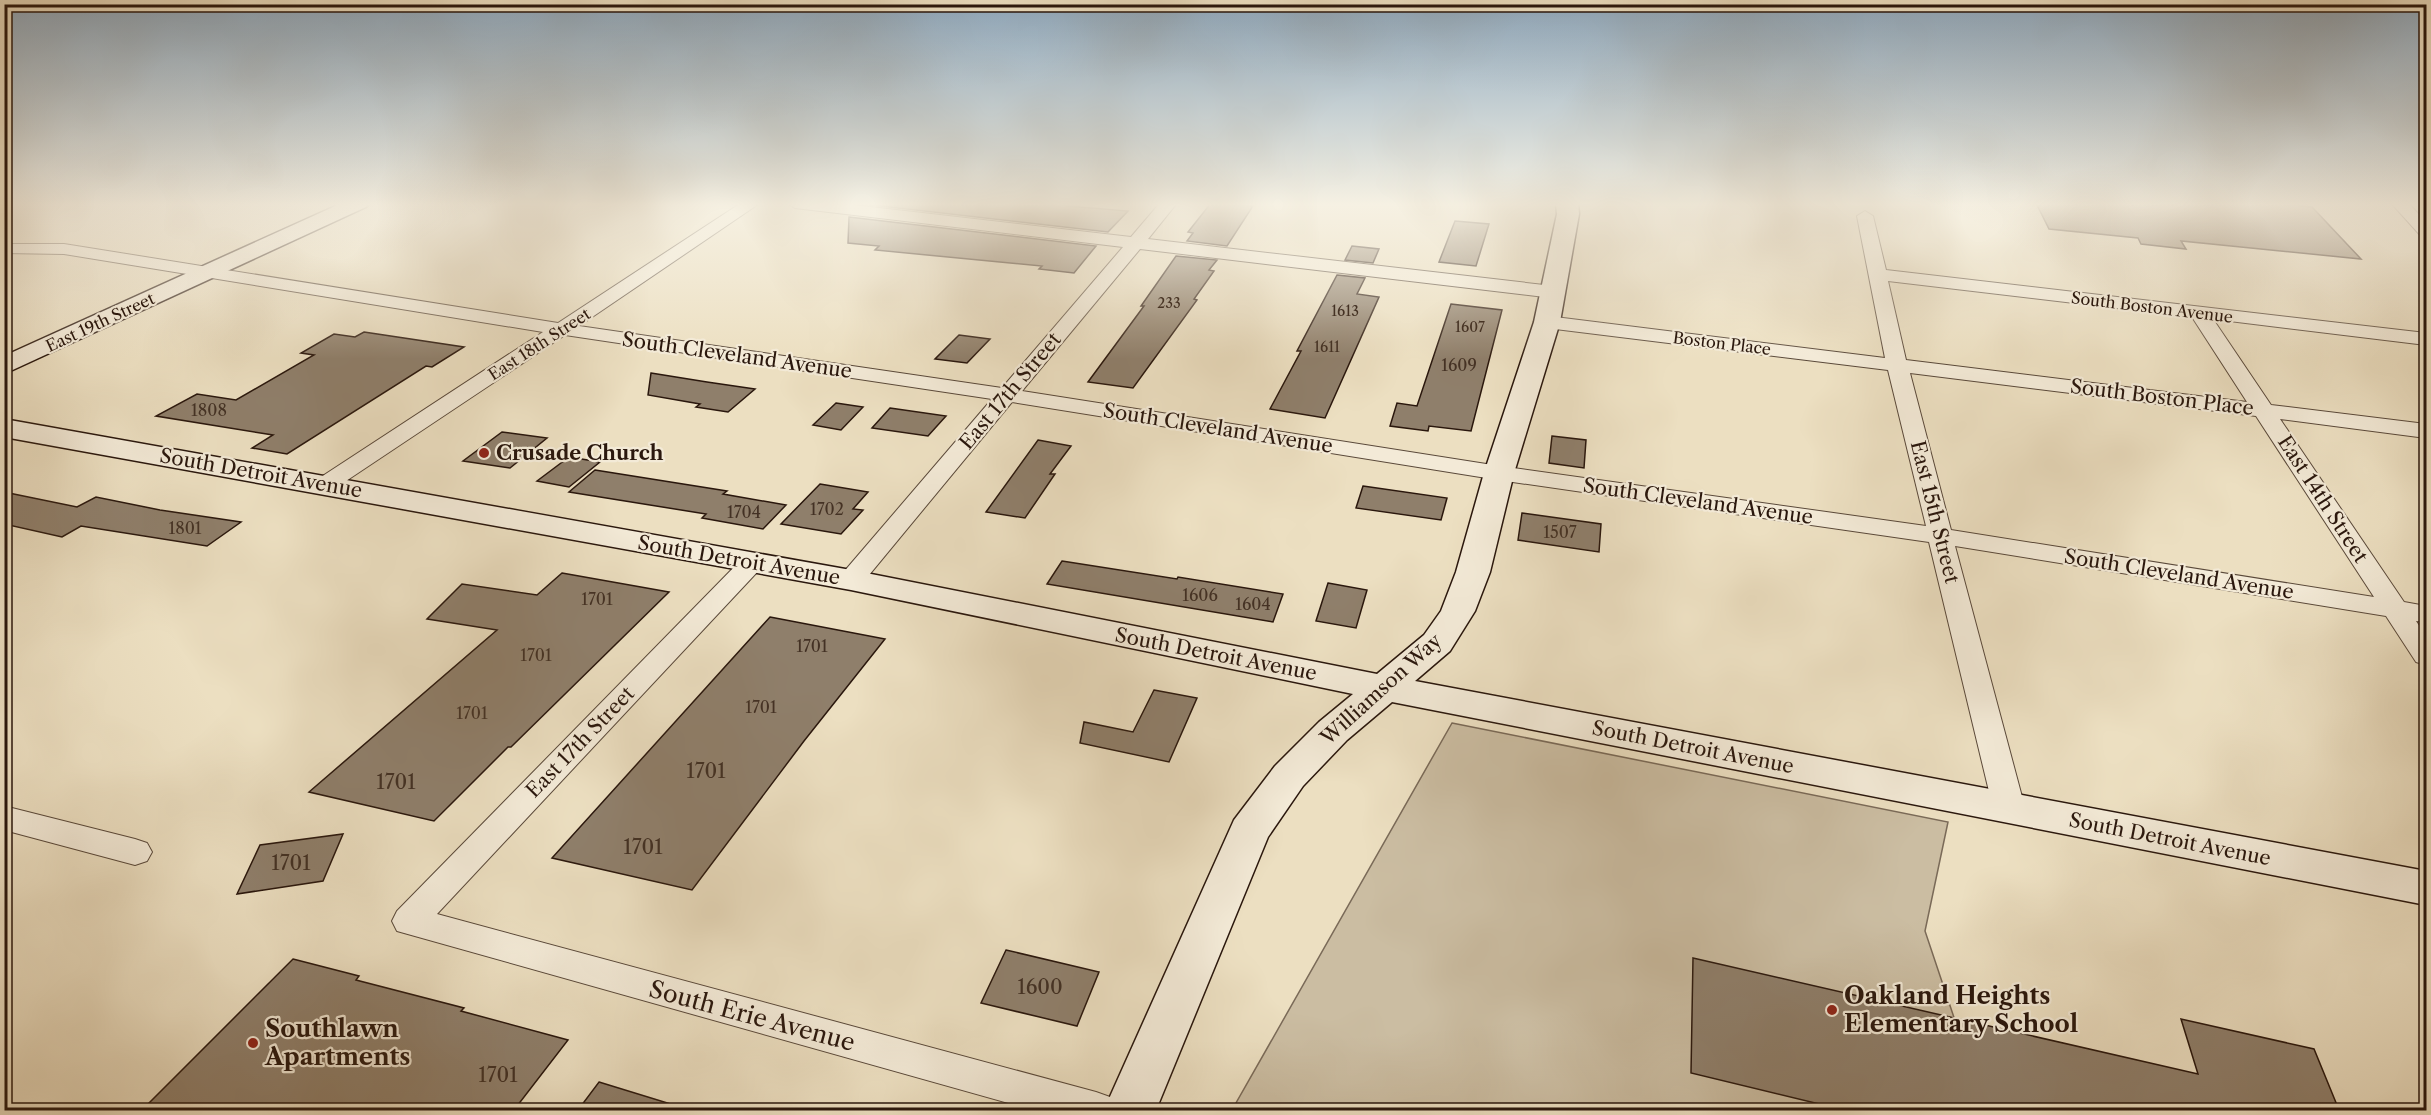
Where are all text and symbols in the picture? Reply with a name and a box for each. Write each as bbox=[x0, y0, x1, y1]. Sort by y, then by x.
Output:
street label: South Boston Avenue bbox=[2070, 287, 2234, 327]
street label: East 19th Street bbox=[42, 288, 158, 356]
house number: 233 bbox=[1157, 294, 1181, 312]
house number: 1613 bbox=[1331, 302, 1359, 320]
street label: East 18th Street bbox=[484, 303, 594, 384]
house number: 1607 bbox=[1455, 318, 1485, 336]
street label: South Cleveland Avenue bbox=[620, 327, 854, 383]
street label: Boston Place bbox=[1672, 327, 1772, 359]
street label: East 17th Street bbox=[954, 328, 1066, 454]
house number: 1611 bbox=[1314, 338, 1340, 356]
house number: 1609 bbox=[1441, 355, 1477, 375]
street label: South Boston Place bbox=[2069, 374, 2255, 420]
street label: South Cleveland Avenue bbox=[1102, 398, 1334, 458]
house number: 1808 bbox=[191, 400, 227, 420]
street label: East 14th Street bbox=[2273, 431, 2373, 567]
street label: East 15th Street bbox=[1906, 438, 1964, 586]
place label: Crusade Church bbox=[496, 441, 664, 465]
street label: South Detroit Avenue bbox=[158, 443, 364, 503]
marker: Crusade Church bbox=[477, 446, 491, 460]
street label: South Cleveland Avenue bbox=[1581, 473, 1815, 529]
house number: 1702 bbox=[810, 499, 844, 519]
house number: 1704 bbox=[727, 502, 761, 522]
house number: 1801 bbox=[168, 518, 202, 538]
house number: 1507 bbox=[1543, 522, 1577, 542]
street label: South Detroit Avenue bbox=[636, 530, 842, 590]
street label: South Cleveland Avenue bbox=[2063, 544, 2295, 604]
house number: 1606 bbox=[1182, 585, 1218, 605]
house number: 1701 bbox=[581, 589, 613, 609]
house number: 1604 bbox=[1235, 594, 1271, 614]
street label: South Detroit Avenue bbox=[1113, 623, 1319, 685]
street label: Williamson Way bbox=[1315, 628, 1447, 750]
house number: 1701 bbox=[796, 636, 828, 656]
house number: 1701 bbox=[520, 645, 552, 665]
street label: East 17th Street bbox=[521, 681, 639, 803]
house number: 1701 bbox=[745, 697, 777, 717]
house number: 1701 bbox=[456, 703, 488, 723]
street label: South Detroit Avenue bbox=[1590, 716, 1796, 778]
house number: 1701 bbox=[686, 759, 726, 783]
house number: 1701 bbox=[376, 770, 416, 794]
street label: South Detroit Avenue bbox=[2067, 808, 2273, 870]
house number: 1701 bbox=[623, 835, 663, 859]
house number: 1701 bbox=[271, 851, 311, 875]
street label: South Erie Avenue bbox=[646, 974, 858, 1057]
house number: 1600 bbox=[1017, 975, 1063, 999]
place label: Oakland Heights Elementary School bbox=[1844, 981, 2078, 1038]
marker: Oakland Heights Elementary School bbox=[1825, 1003, 1839, 1017]
place label: Southlawn Apartments bbox=[264, 1014, 410, 1071]
marker: Southlawn Apartments bbox=[246, 1036, 260, 1050]
house number: 1701 bbox=[478, 1063, 518, 1087]

